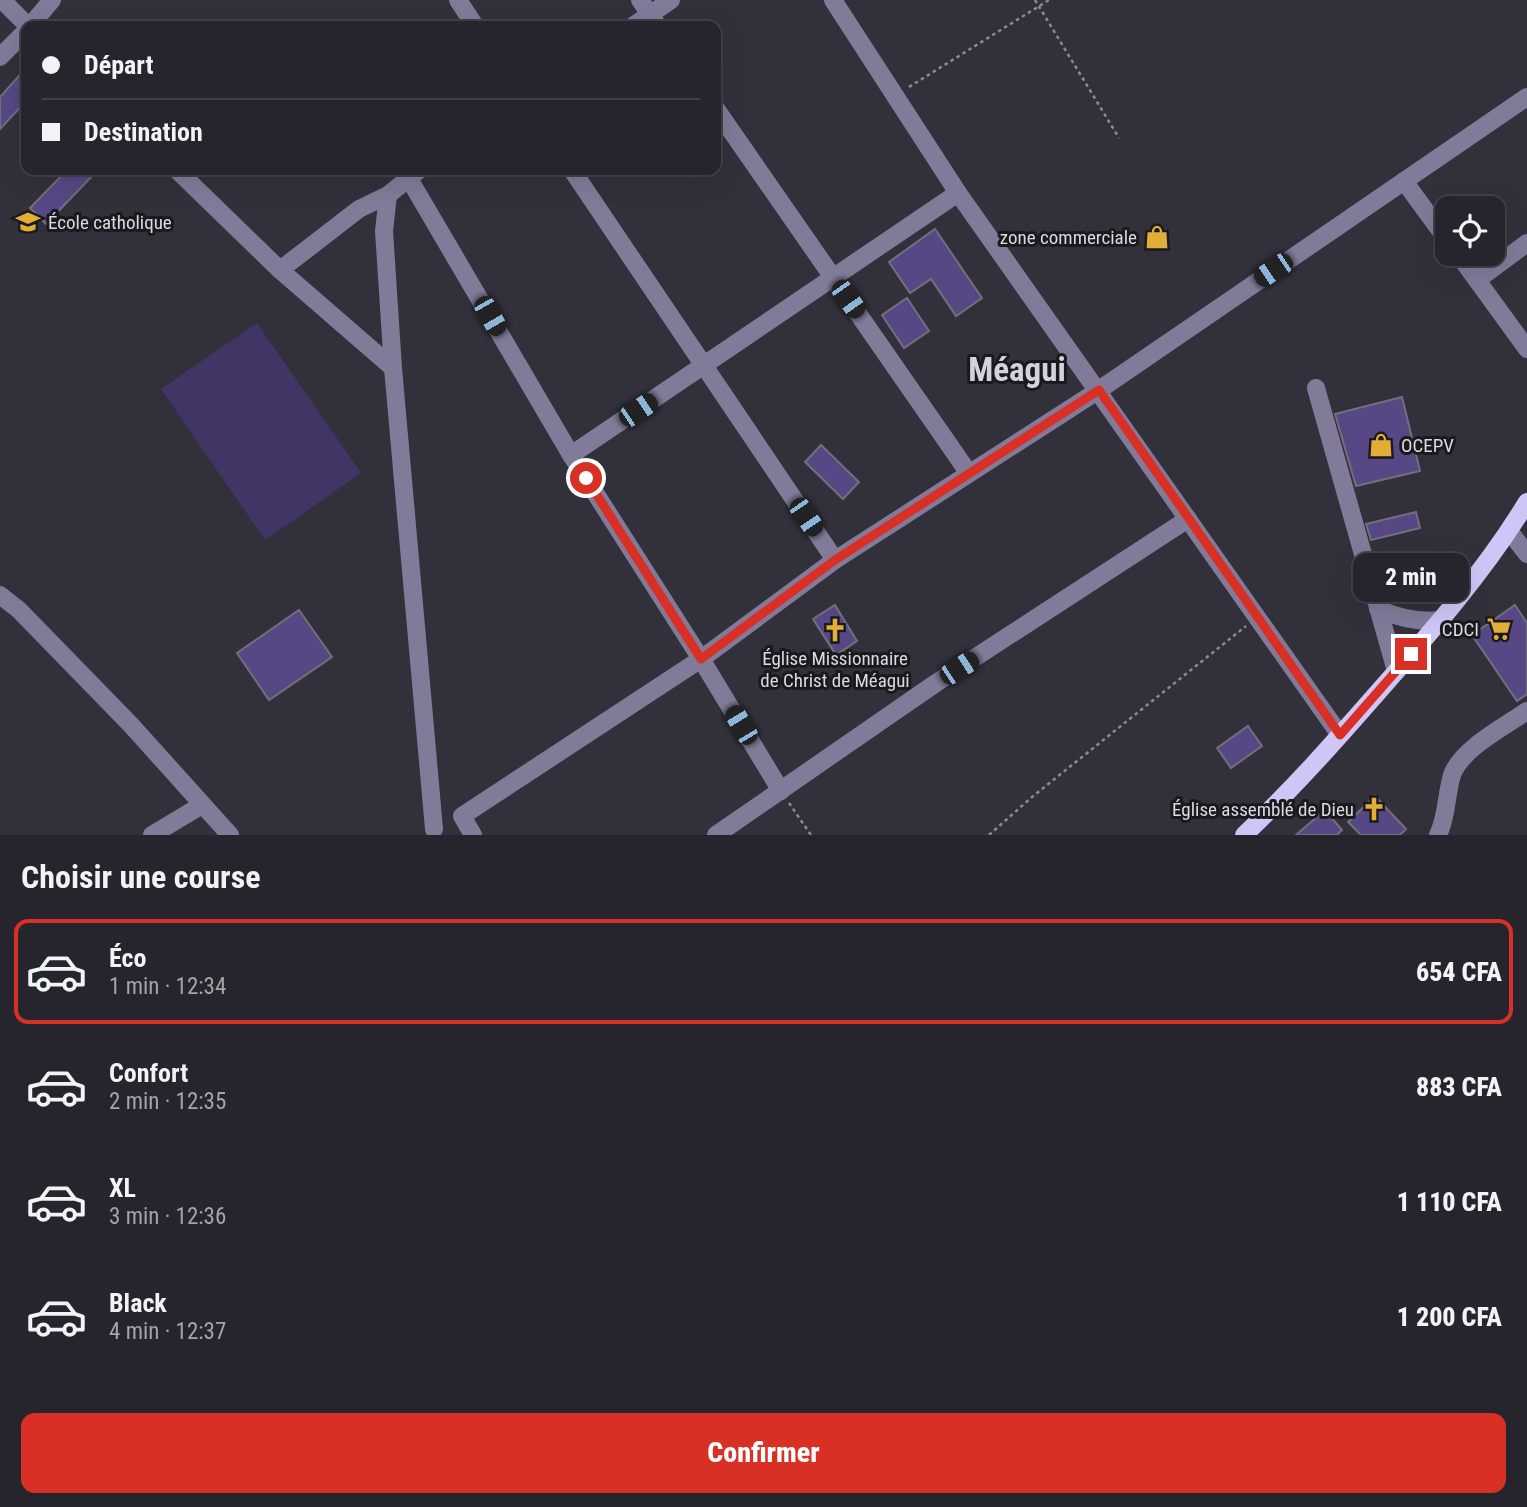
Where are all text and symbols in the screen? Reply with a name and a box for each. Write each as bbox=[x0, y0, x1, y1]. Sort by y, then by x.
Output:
text: Départ bbox=[84, 50, 153, 80]
text: Destination bbox=[84, 117, 203, 147]
map controls bbox=[1435, 196, 1505, 266]
button: locate bbox=[1435, 196, 1505, 266]
school or university icon: École catholique bbox=[14, 208, 42, 236]
place label: École catholique bbox=[48, 211, 172, 234]
shop icon: zone commerciale bbox=[1143, 223, 1171, 251]
place label: zone commerciale bbox=[1000, 226, 1137, 249]
car bbox=[1250, 250, 1297, 290]
car bbox=[828, 276, 869, 322]
car bbox=[471, 293, 510, 339]
district label: Méagui bbox=[968, 350, 1066, 389]
car bbox=[615, 390, 662, 430]
shop icon: OCEPV bbox=[1367, 431, 1395, 459]
place label: OCEPV bbox=[1401, 434, 1454, 457]
route start bbox=[570, 462, 602, 494]
car bbox=[786, 494, 827, 540]
callout: 2 min bbox=[1353, 552, 1469, 602]
text: 2 min bbox=[1385, 564, 1437, 591]
supermarket icon: CDCI bbox=[1485, 615, 1513, 643]
church icon: Église Missionnaire de Christ de Méagui bbox=[821, 616, 849, 644]
place label: CDCI bbox=[1442, 618, 1479, 641]
route end bbox=[1395, 638, 1427, 670]
place label: Église Missionnaire de Christ de Méagui bbox=[760, 647, 910, 692]
car bbox=[936, 648, 983, 688]
car bbox=[722, 702, 761, 748]
church icon: Église assemblé de Dieu bbox=[1360, 795, 1388, 823]
place label: Église assemblé de Dieu bbox=[1172, 798, 1354, 821]
text: Choisir une course bbox=[21, 858, 261, 896]
icon: car bbox=[25, 940, 88, 1003]
text: Éco bbox=[109, 943, 146, 973]
text: 654 CFA bbox=[1416, 957, 1502, 987]
text: 1 min · 12:34 bbox=[109, 973, 226, 1000]
icon: car bbox=[25, 1055, 88, 1118]
text: Confort bbox=[109, 1058, 188, 1088]
text: 883 CFA bbox=[1416, 1072, 1502, 1102]
text: 2 min · 12:35 bbox=[109, 1088, 226, 1115]
icon: car bbox=[25, 1170, 88, 1233]
text: XL bbox=[109, 1173, 136, 1203]
text: 1 110 CFA bbox=[1397, 1187, 1502, 1217]
text: 3 min · 12:36 bbox=[109, 1203, 226, 1230]
icon: car bbox=[25, 1285, 88, 1348]
text: Black bbox=[109, 1288, 167, 1318]
text: 1 200 CFA bbox=[1397, 1302, 1502, 1332]
text: 4 min · 12:37 bbox=[109, 1318, 226, 1345]
button: Confirmer bbox=[21, 1413, 1506, 1493]

